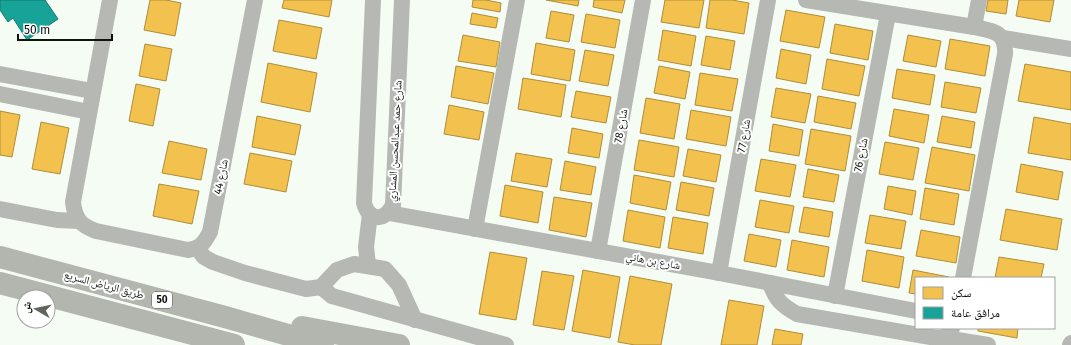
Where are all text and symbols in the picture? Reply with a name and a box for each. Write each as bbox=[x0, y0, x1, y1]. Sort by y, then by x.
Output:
scale bar bbox=[18, 16, 112, 42]
text: 50 m bbox=[24, 23, 50, 37]
street label: شارع حمد عبدالمحسن المشاري bbox=[385, 80, 406, 202]
street label: شارع 78 bbox=[612, 108, 630, 144]
street label: شارع 77 bbox=[735, 118, 753, 154]
street label: شارع 76 bbox=[851, 137, 871, 173]
street label: شارع 44 bbox=[211, 158, 231, 196]
street label: شارع بن هاني bbox=[624, 250, 681, 274]
street label: طريق الرياض السريع bbox=[63, 268, 145, 302]
legend bbox=[915, 277, 1055, 329]
text: سكن bbox=[951, 286, 972, 300]
north arrow bbox=[16, 289, 56, 329]
road number: 50 bbox=[152, 292, 172, 308]
text: ش bbox=[19, 300, 35, 314]
text: مرافق عامة bbox=[951, 306, 1000, 320]

